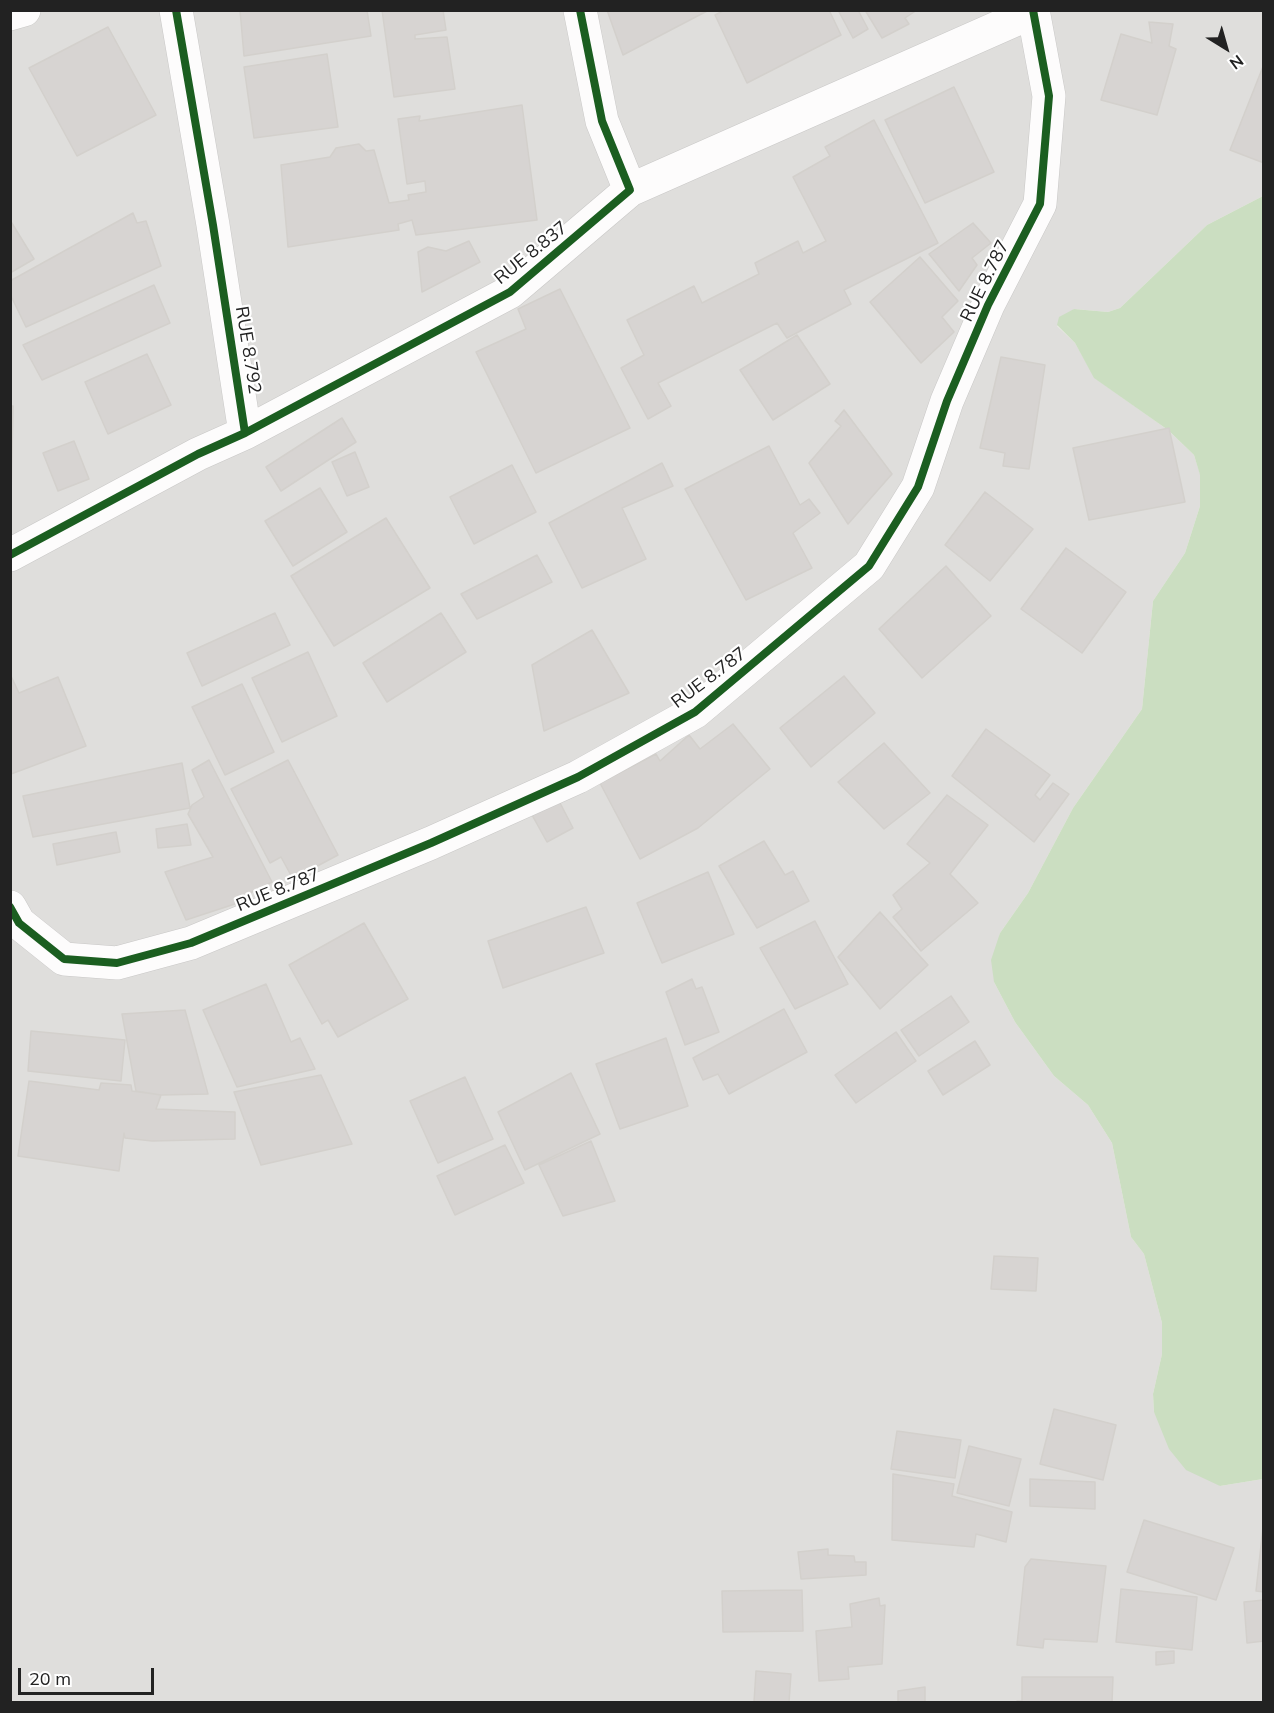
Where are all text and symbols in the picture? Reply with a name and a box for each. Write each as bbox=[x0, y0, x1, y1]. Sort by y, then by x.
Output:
north arrow bbox=[1196, 18, 1256, 78]
text: N bbox=[1226, 51, 1248, 74]
street label: RUE 8.837 bbox=[490, 217, 572, 289]
street label: RUE 8.787 bbox=[956, 237, 1014, 325]
street label: RUE 8.792 bbox=[230, 305, 266, 395]
street label: RUE 8.787 bbox=[667, 643, 751, 713]
street label: RUE 8.787 bbox=[233, 863, 323, 917]
scale bar bbox=[21, 1656, 158, 1694]
text: 20 m bbox=[29, 1667, 71, 1690]

